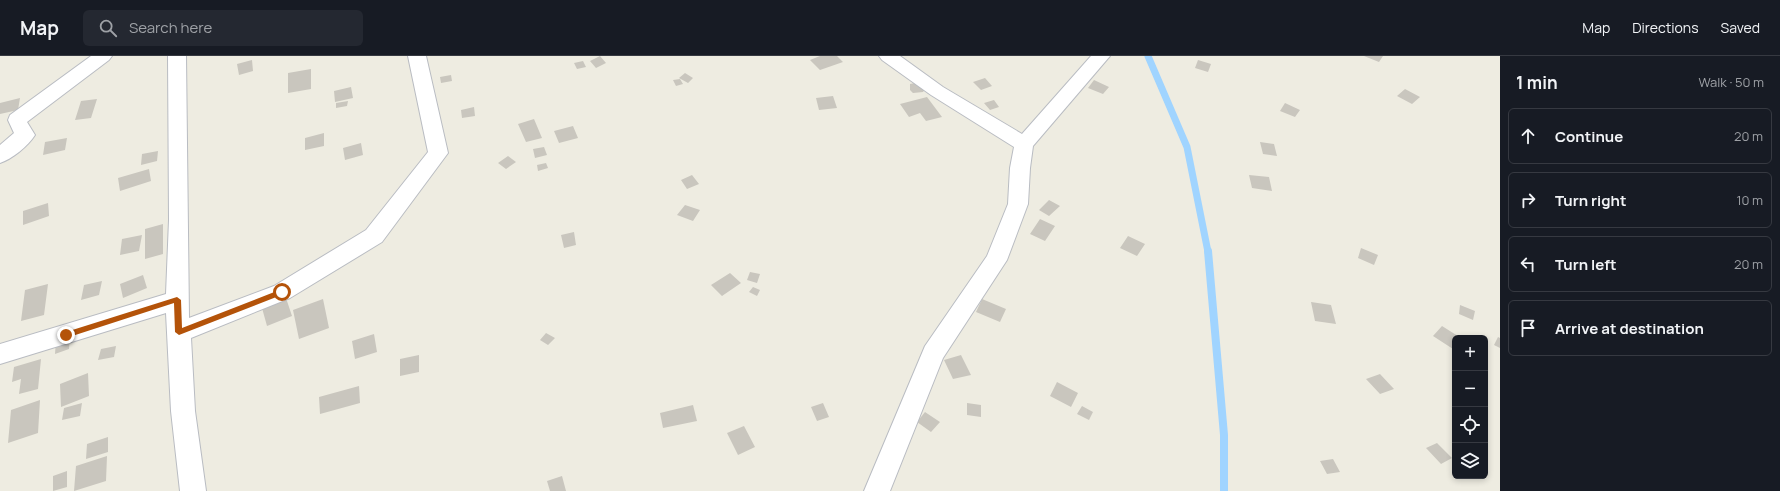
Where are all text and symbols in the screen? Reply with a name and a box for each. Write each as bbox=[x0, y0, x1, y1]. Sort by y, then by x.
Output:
search box bbox=[83, 10, 363, 46]
text: Map bbox=[20, 15, 59, 41]
icon: search bbox=[97, 17, 119, 39]
text: Search here bbox=[129, 17, 212, 38]
text: Map bbox=[1582, 18, 1610, 37]
text: Directions bbox=[1632, 18, 1699, 37]
text: Saved bbox=[1721, 18, 1760, 37]
text: 1 min bbox=[1516, 71, 1558, 94]
text: Walk · 50 m bbox=[1699, 73, 1764, 91]
icon: ahead bbox=[1517, 125, 1539, 147]
text: Continue bbox=[1555, 126, 1623, 147]
text: 20 m bbox=[1734, 127, 1763, 145]
icon: right bbox=[1517, 189, 1539, 211]
text: Turn right bbox=[1555, 190, 1626, 211]
text: 10 m bbox=[1736, 191, 1763, 209]
icon: left bbox=[1517, 253, 1539, 275]
text: Turn left bbox=[1555, 254, 1617, 275]
text: 20 m bbox=[1734, 255, 1763, 273]
route start bbox=[273, 283, 291, 301]
icon: arrive bbox=[1517, 317, 1539, 339]
text: Arrive at destination bbox=[1555, 318, 1704, 339]
route end bbox=[57, 326, 75, 344]
map controls bbox=[1452, 335, 1488, 479]
button: + bbox=[1452, 335, 1488, 371]
button: − bbox=[1452, 371, 1488, 407]
button: locate bbox=[1452, 407, 1488, 443]
button: layers bbox=[1452, 443, 1488, 479]

